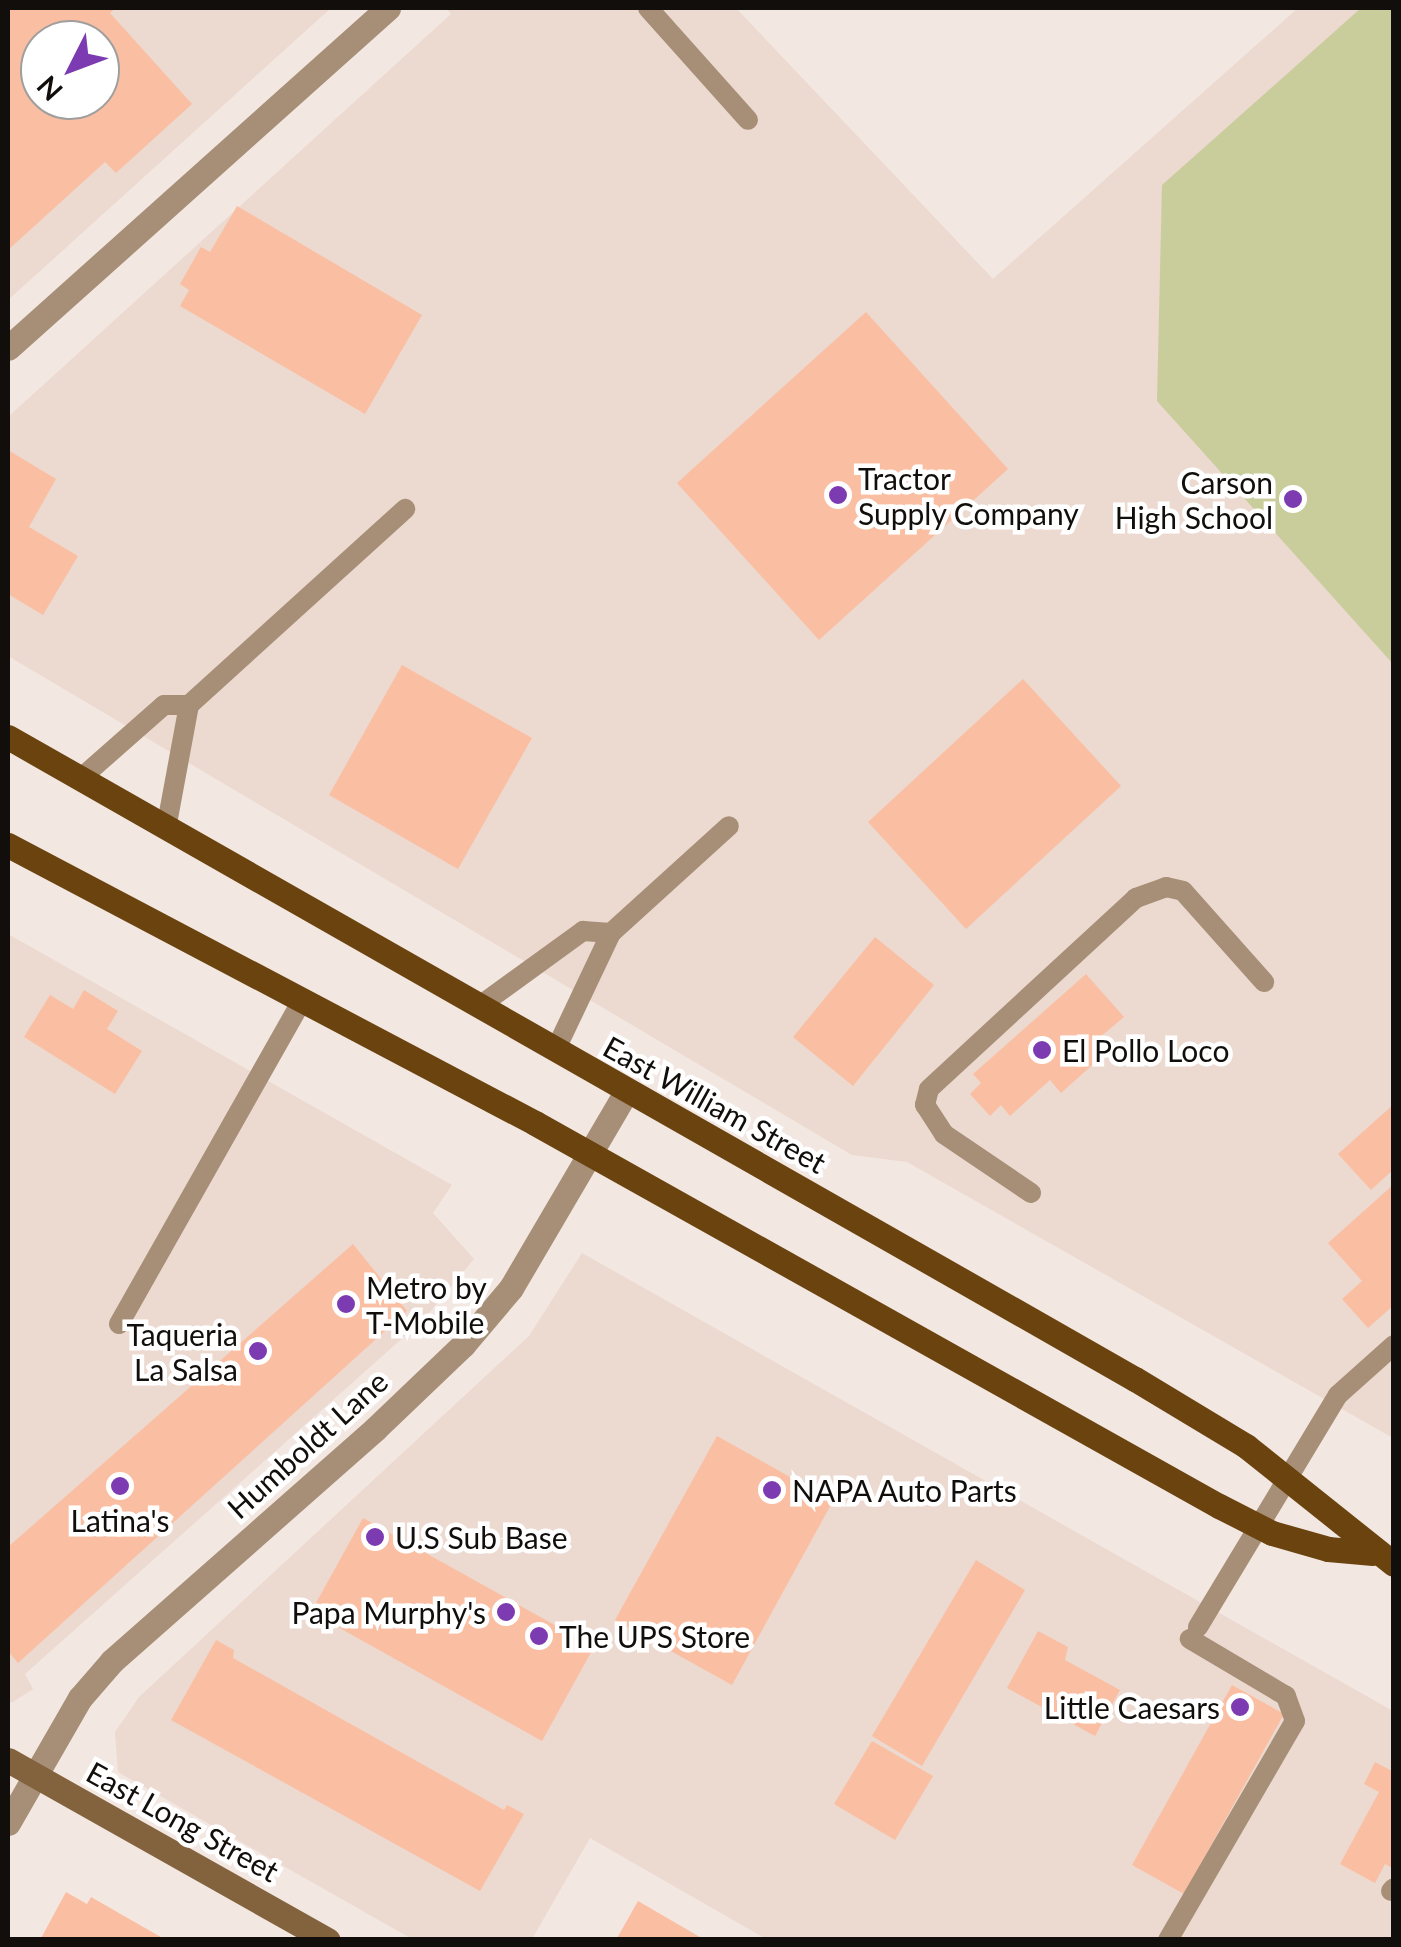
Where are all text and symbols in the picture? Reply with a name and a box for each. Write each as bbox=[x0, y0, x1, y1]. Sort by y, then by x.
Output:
north arrow bbox=[20, 20, 120, 120]
text: N bbox=[29, 69, 69, 108]
place label: Tractor Supply Company bbox=[858, 460, 1080, 530]
place label: Carson High School bbox=[1115, 464, 1273, 534]
marker: Tractor Supply Company bbox=[827, 484, 849, 506]
marker: Carson High School bbox=[1282, 488, 1304, 510]
street label: East William Street bbox=[597, 1028, 833, 1180]
place label: El Pollo Loco bbox=[1062, 1032, 1229, 1068]
marker: El Pollo Loco bbox=[1031, 1039, 1053, 1061]
place label: Metro by T-Mobile bbox=[366, 1269, 487, 1340]
marker: Metro by T-Mobile bbox=[335, 1293, 357, 1315]
place label: Taqueria La Salsa bbox=[126, 1316, 238, 1386]
marker: Taqueria La Salsa bbox=[247, 1340, 269, 1362]
street label: Humboldt Lane bbox=[220, 1363, 394, 1525]
place label: NAPA Auto Parts bbox=[792, 1472, 1019, 1508]
marker: Latina's bbox=[109, 1475, 131, 1497]
marker: NAPA Auto Parts bbox=[761, 1479, 783, 1501]
place label: Latina's bbox=[71, 1502, 169, 1538]
place label: U.S Sub Base bbox=[395, 1519, 568, 1555]
marker: U.S Sub Base bbox=[364, 1526, 386, 1548]
place label: Papa Murphy's bbox=[291, 1594, 486, 1630]
marker: Papa Murphy's bbox=[495, 1601, 517, 1623]
place label: The UPS Store bbox=[559, 1618, 750, 1654]
marker: The UPS Store bbox=[528, 1625, 550, 1647]
place label: Little Caesars bbox=[1044, 1689, 1220, 1725]
marker: Little Caesars bbox=[1229, 1696, 1251, 1718]
street label: East Long Street bbox=[81, 1753, 285, 1889]

